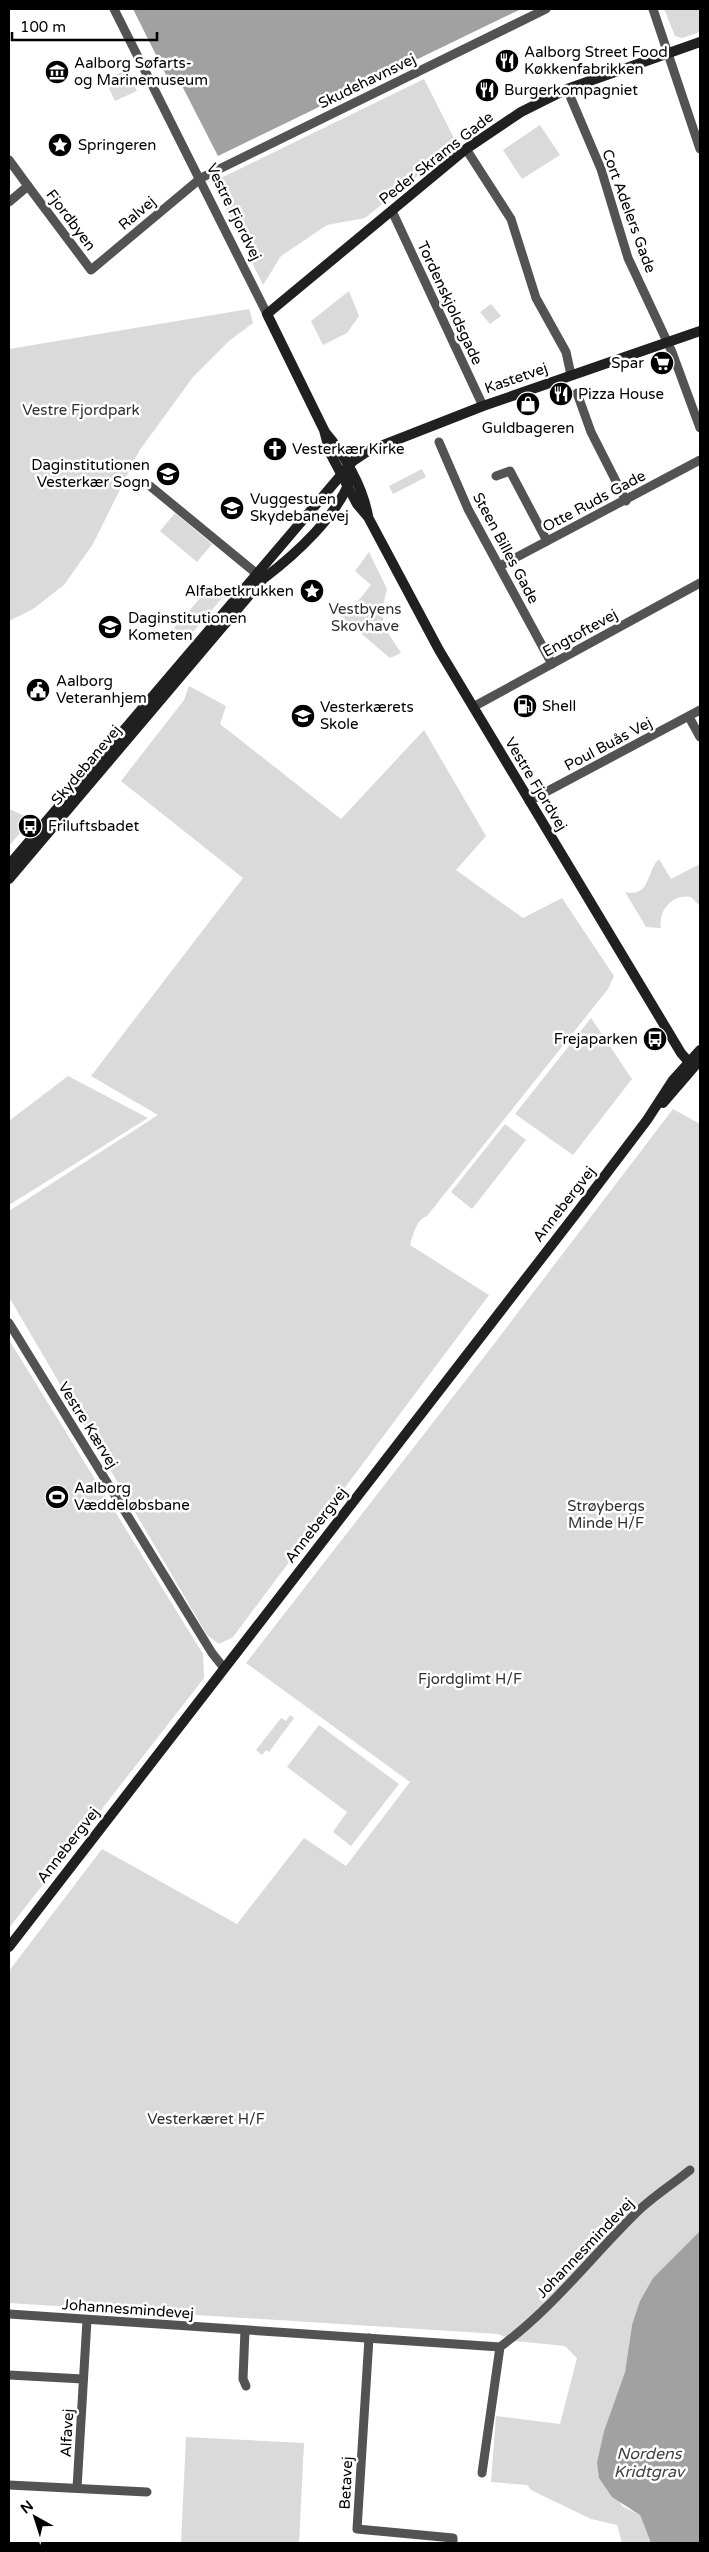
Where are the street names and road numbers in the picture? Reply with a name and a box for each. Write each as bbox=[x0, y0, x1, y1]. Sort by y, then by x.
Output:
street label: Skudehavnsvej bbox=[315, 50, 419, 112]
street label: Peder Skrams Gade bbox=[375, 108, 497, 208]
street label: Cort Adelers Gade bbox=[598, 147, 660, 275]
street label: Vestre Fjordvej bbox=[203, 160, 265, 264]
street label: Fjordbyen bbox=[42, 186, 100, 254]
street label: Ralvej bbox=[115, 192, 159, 234]
street label: Tordenskjoldsgade bbox=[413, 238, 487, 368]
street label: Kastetvej bbox=[482, 359, 550, 397]
street label: Otte Ruds Gade bbox=[539, 466, 649, 536]
street label: Steen Billes Gade bbox=[469, 489, 543, 607]
street label: Engtoftevej bbox=[540, 605, 620, 661]
street label: Poul Buås Vej bbox=[561, 713, 655, 775]
street label: Skydebanevej bbox=[47, 721, 125, 809]
street label: Vestre Fjordvej bbox=[501, 734, 571, 834]
street label: Annebergvej bbox=[529, 1163, 599, 1245]
street label: Vestre Kærvej bbox=[54, 1378, 122, 1472]
street label: Annebergvej bbox=[281, 1484, 351, 1566]
street label: Annebergvej bbox=[33, 1804, 103, 1886]
street label: Johannesmindevej bbox=[533, 2194, 637, 2302]
street label: Johannesmindevej bbox=[61, 2295, 195, 2323]
street label: Alfavej bbox=[57, 2408, 77, 2458]
street label: Betavej bbox=[336, 2456, 356, 2510]

